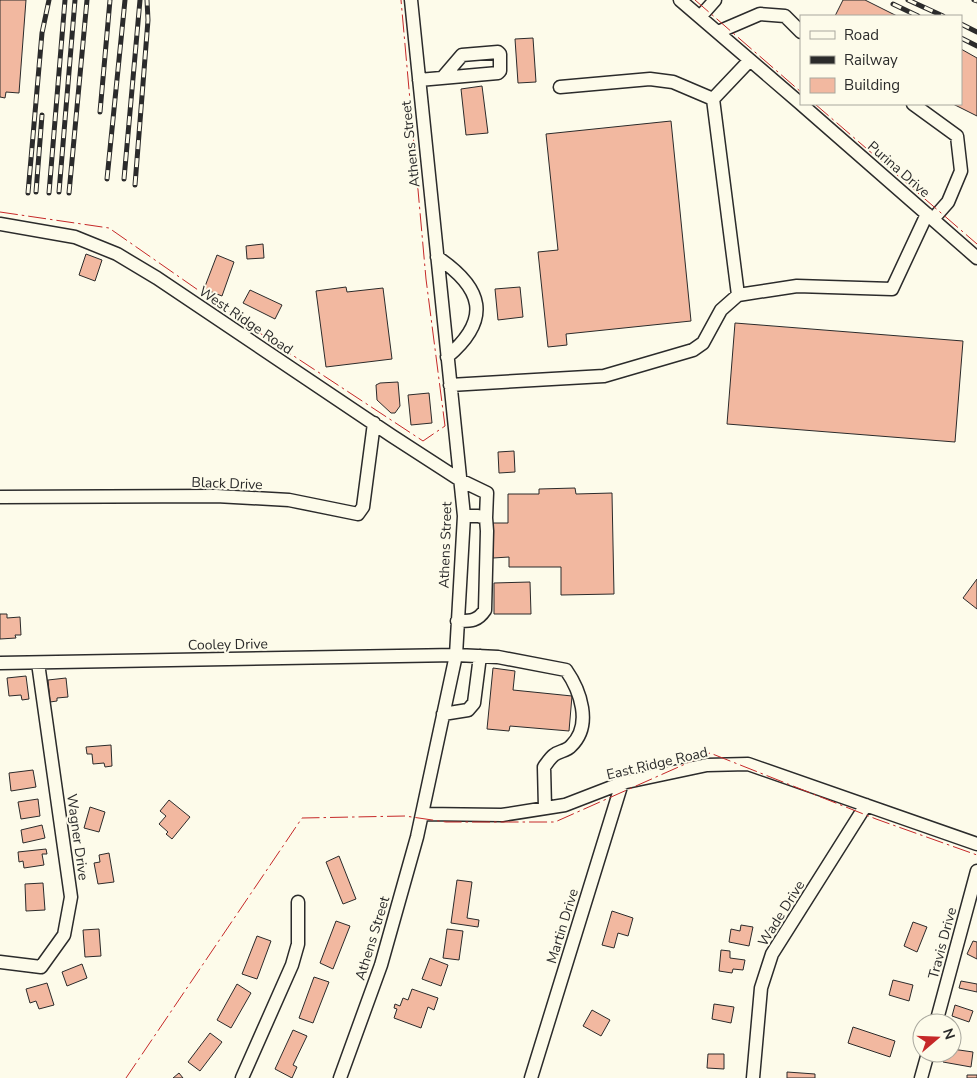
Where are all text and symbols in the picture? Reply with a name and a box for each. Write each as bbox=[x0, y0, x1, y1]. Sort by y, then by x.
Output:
legend bbox=[800, 15, 962, 105]
text: Road bbox=[844, 25, 879, 45]
text: Railway bbox=[844, 50, 898, 70]
text: Building bbox=[844, 75, 900, 95]
street label: Athens Street bbox=[397, 100, 424, 188]
street label: Purina Drive bbox=[863, 137, 934, 202]
street label: West Ridge Road bbox=[195, 282, 297, 359]
street label: Black Drive bbox=[191, 473, 263, 494]
street label: Athens Street bbox=[434, 501, 457, 589]
street label: Cooley Drive bbox=[188, 634, 268, 655]
street label: East Ridge Road bbox=[605, 743, 710, 784]
street label: Wagner Drive bbox=[62, 792, 93, 882]
street label: Wade Drive bbox=[754, 877, 809, 950]
street label: Martin Drive bbox=[542, 886, 583, 966]
street label: Athens Street bbox=[351, 894, 394, 982]
street label: Travis Drive bbox=[924, 905, 961, 981]
north arrow bbox=[912, 1013, 962, 1063]
text: N bbox=[938, 1026, 960, 1042]

